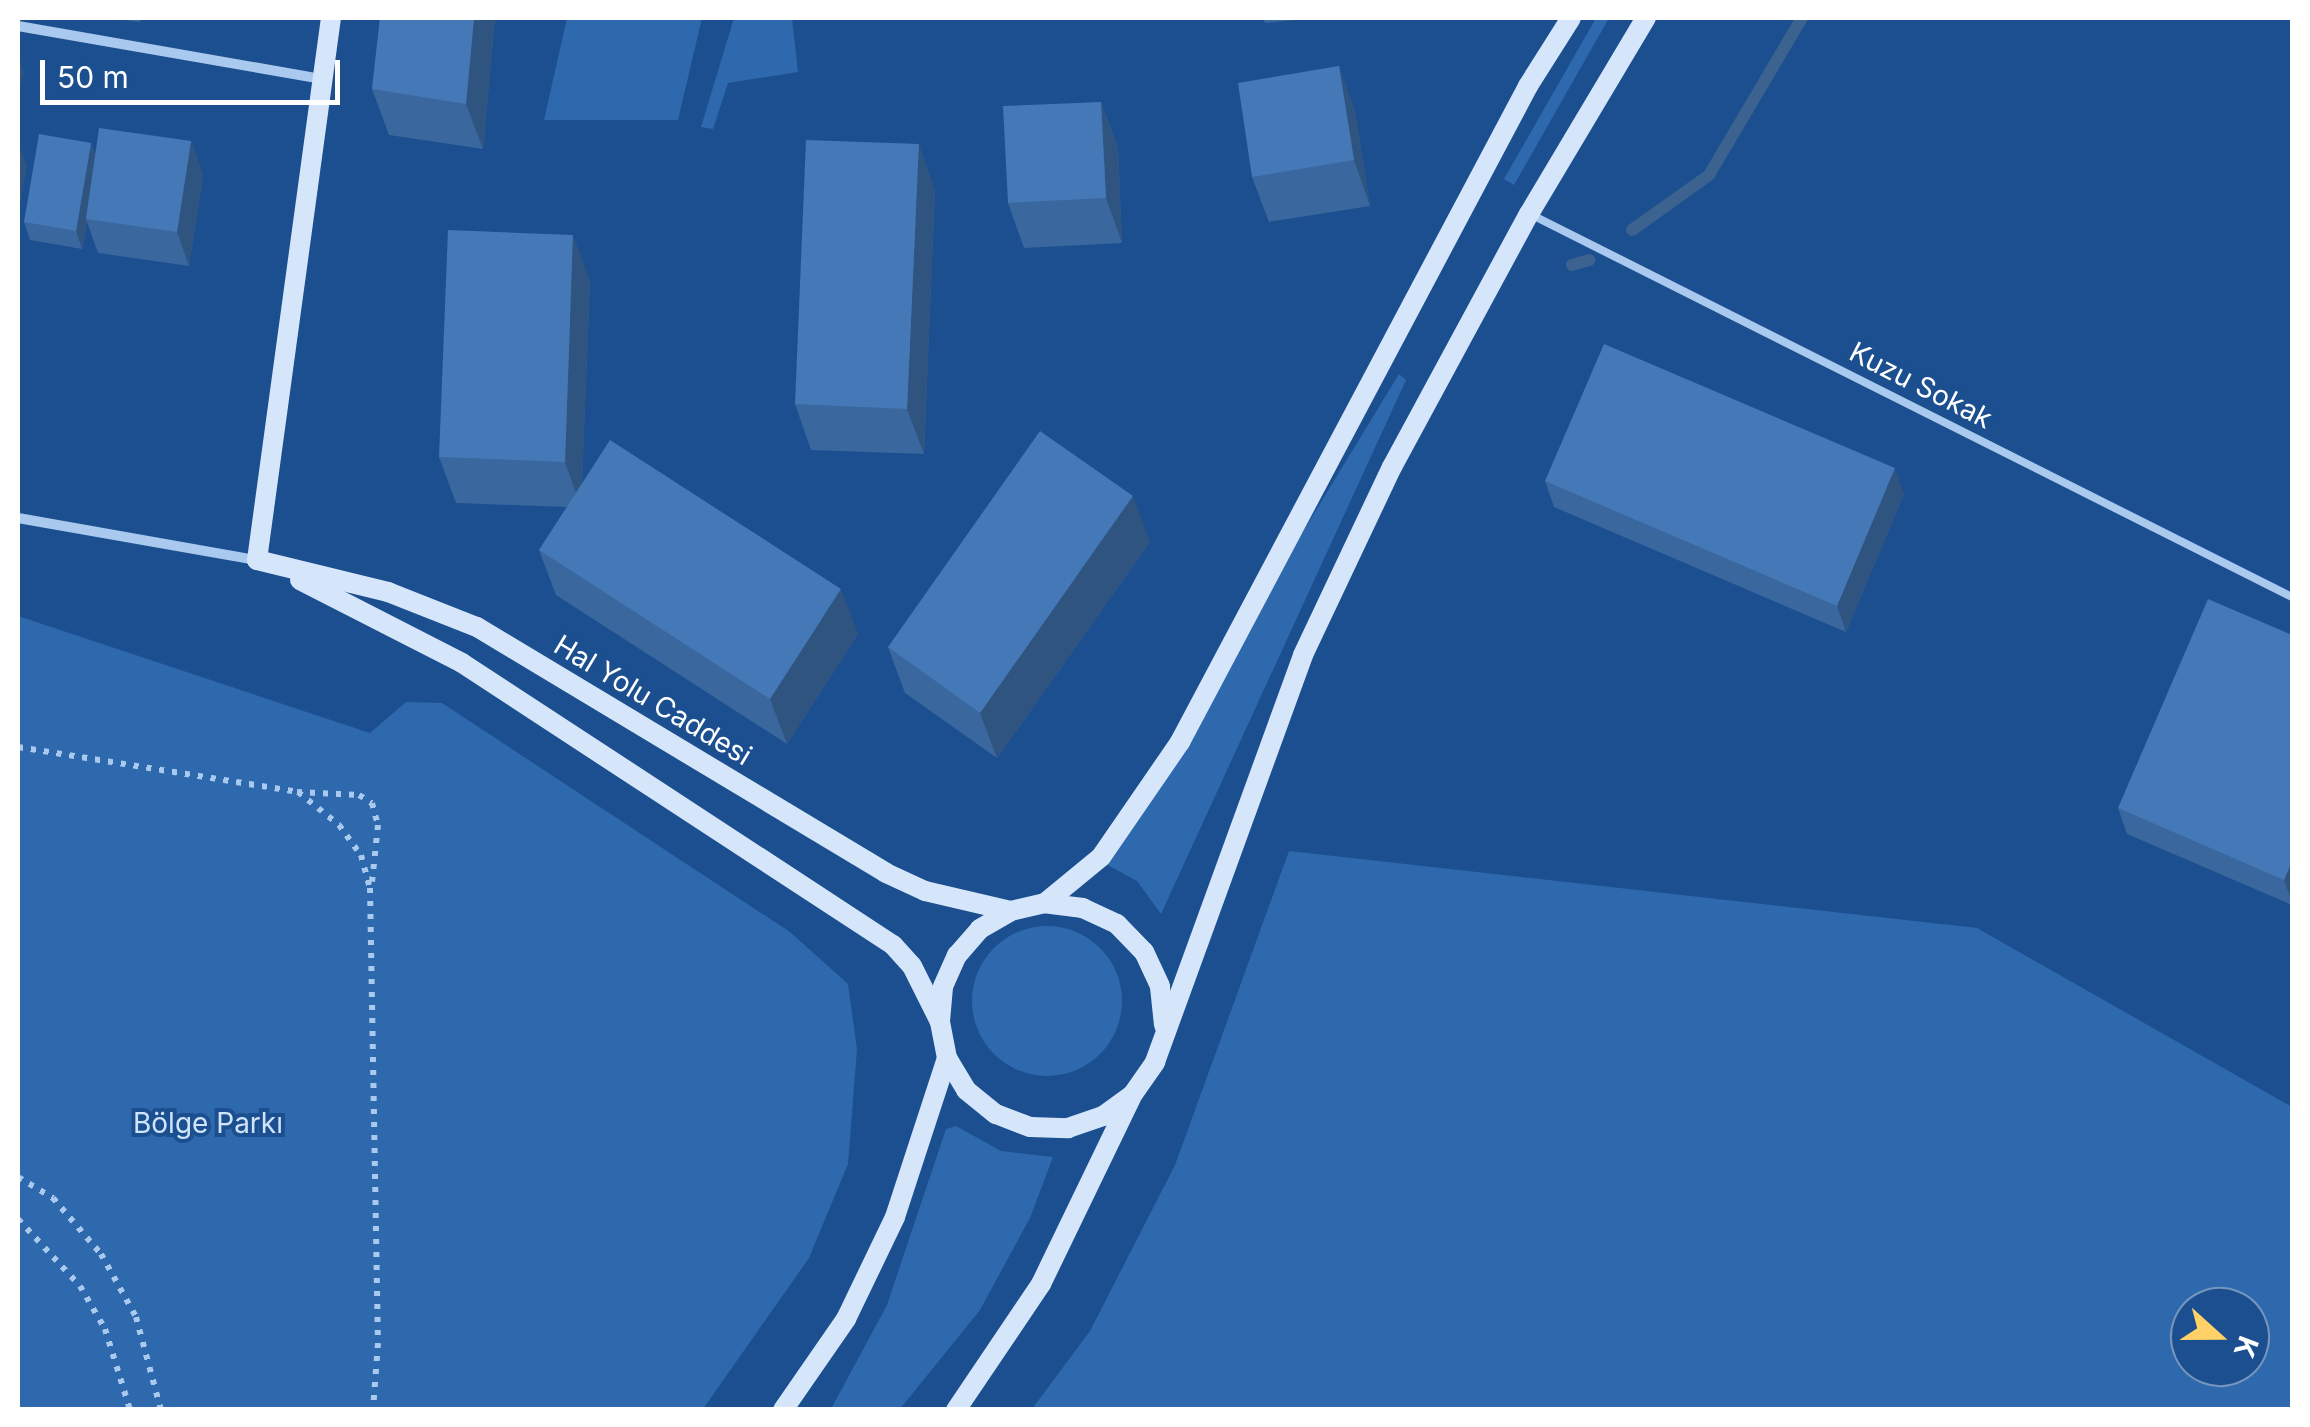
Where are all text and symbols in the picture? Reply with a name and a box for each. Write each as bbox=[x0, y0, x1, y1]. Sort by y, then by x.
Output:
scale bar bbox=[45, 40, 345, 102]
text: 50 m bbox=[57, 59, 129, 95]
street label: Kuzu Sokak bbox=[1844, 335, 1998, 435]
street label: Hal Yolu Caddesi bbox=[548, 628, 758, 772]
park label: Bölge Parkı bbox=[133, 1106, 283, 1140]
north arrow bbox=[2170, 1287, 2270, 1387]
text: K bbox=[2227, 1332, 2266, 1363]

